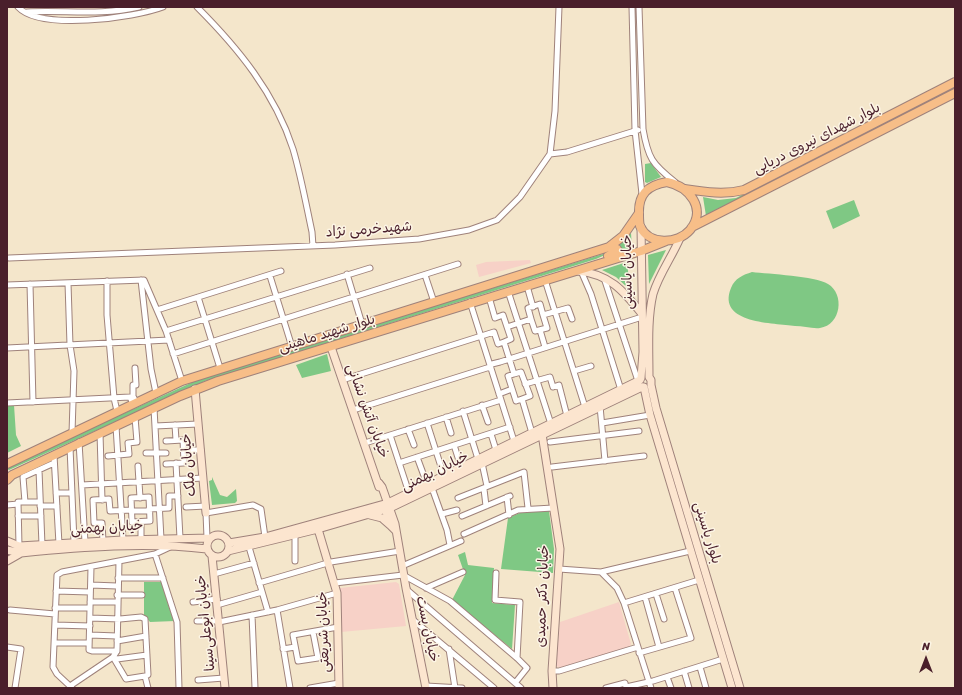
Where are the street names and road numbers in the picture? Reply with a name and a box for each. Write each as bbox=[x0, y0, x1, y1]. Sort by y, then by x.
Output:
street label: بلوار شهدای نیروی دریایی bbox=[751, 100, 883, 178]
street label: شهیدخرمی نژاد bbox=[325, 219, 413, 241]
street label: خیابان یاسینی bbox=[619, 234, 637, 310]
street label: بلوار شهید ماهینی bbox=[277, 311, 377, 357]
street label: خیابان آتش نشانی bbox=[342, 361, 392, 461]
street label: خیابان ملک bbox=[178, 433, 200, 497]
street label: خیابان بهمنی bbox=[398, 448, 472, 496]
street label: بلوار یاسینی bbox=[690, 500, 724, 566]
street label: خیابان بهمنی bbox=[70, 518, 144, 538]
street label: خیابان دکتر حمیدی bbox=[533, 544, 553, 648]
street label: خیابان ابوعلی‌سینا bbox=[193, 574, 219, 672]
street label: خیابان شریعتی bbox=[314, 591, 334, 673]
street label: خیابان پست bbox=[412, 594, 442, 664]

